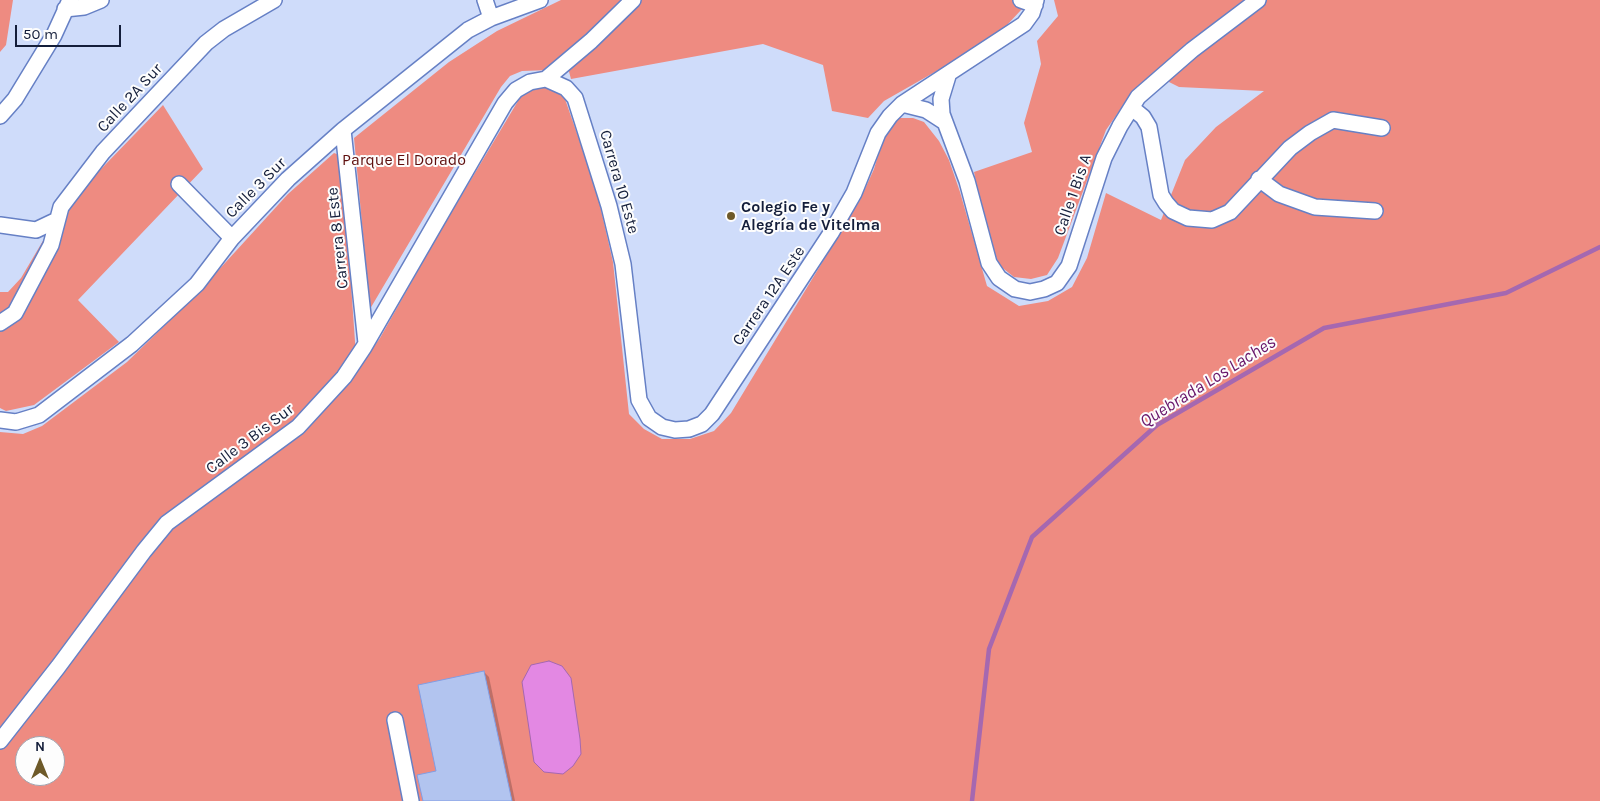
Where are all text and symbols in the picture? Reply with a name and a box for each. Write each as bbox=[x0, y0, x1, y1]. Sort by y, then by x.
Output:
scale bar bbox=[18, 15, 124, 47]
text: 50 m bbox=[23, 25, 58, 43]
street label: Calle 2A Sur bbox=[93, 60, 167, 136]
street label: Carrera 10 Este bbox=[595, 128, 643, 236]
park label: Parque El Dorado bbox=[342, 150, 466, 170]
street label: Calle 1 Bis A bbox=[1050, 152, 1096, 238]
street label: Calle 3 Sur bbox=[222, 154, 290, 222]
street label: Carrera 8 Este bbox=[323, 186, 353, 290]
place label: Colegio Fe y Alegría de Vitelma bbox=[741, 197, 880, 235]
marker: Colegio Fe y Alegría de Vitelma bbox=[725, 210, 737, 222]
street label: Carrera 12A Este bbox=[729, 243, 809, 349]
water label: Quebrada Los Laches bbox=[1136, 331, 1280, 433]
street label: Calle 3 Bis Sur bbox=[202, 400, 298, 478]
north arrow bbox=[15, 736, 65, 786]
text: N bbox=[35, 738, 45, 755]

